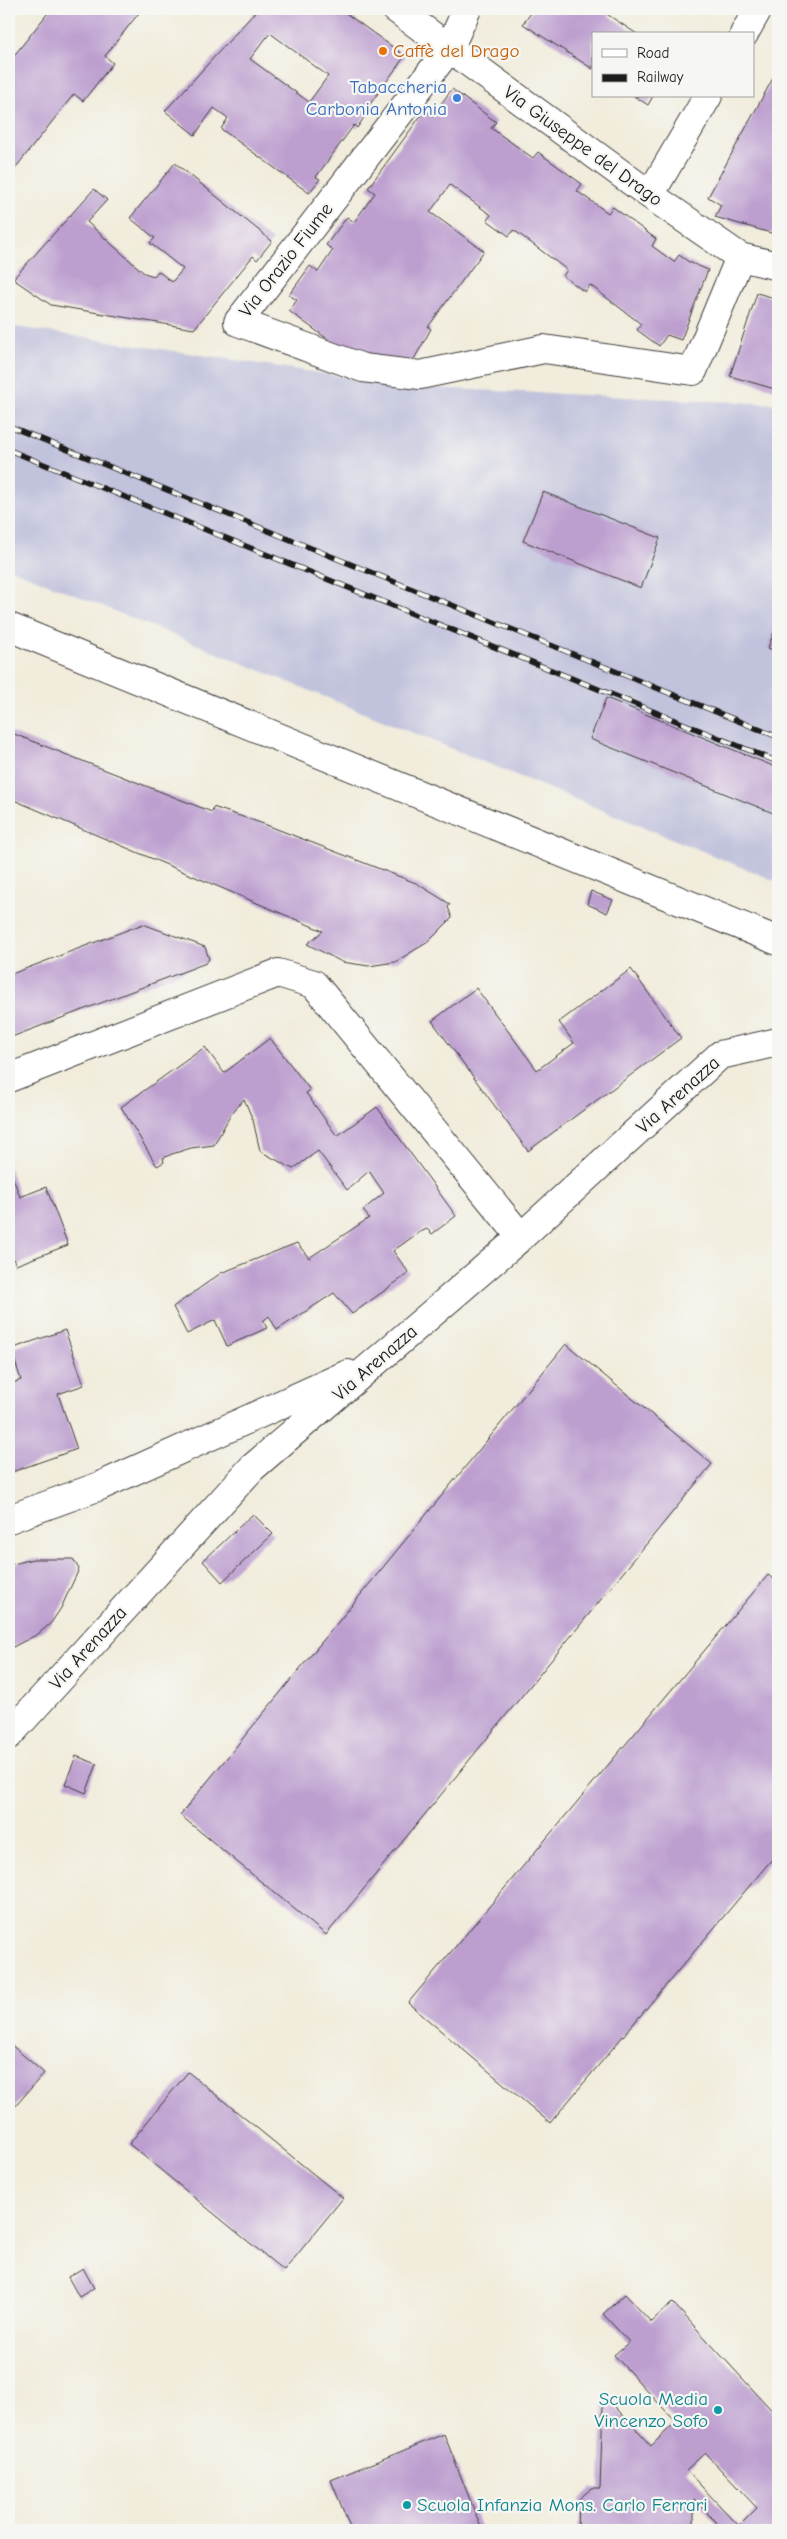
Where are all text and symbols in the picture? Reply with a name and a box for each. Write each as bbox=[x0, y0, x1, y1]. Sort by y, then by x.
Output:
legend bbox=[592, 32, 754, 98]
place label: Caffè del Drago bbox=[393, 40, 520, 62]
text: Road bbox=[637, 44, 669, 62]
marker: Caffè del Drago bbox=[377, 45, 389, 57]
text: Railway bbox=[637, 68, 684, 86]
place label: Tabaccheria Carbonia Antonia bbox=[306, 76, 447, 120]
street label: Via Giuseppe del Drago bbox=[499, 81, 667, 211]
marker: Tabaccheria Carbonia Antonia bbox=[451, 92, 463, 104]
street label: Via Orazio Fiume bbox=[235, 198, 337, 322]
street label: Via Arenazza bbox=[632, 1052, 724, 1138]
street label: Via Arenazza bbox=[328, 1320, 422, 1406]
street label: Via Arenazza bbox=[45, 1602, 131, 1694]
place label: Scuola Media Vincenzo Sofo bbox=[594, 2388, 708, 2432]
marker: Scuola Media Vincenzo Sofo bbox=[712, 2404, 724, 2416]
place label: Scuola Infanzia Mons. Carlo Ferrari bbox=[417, 2494, 708, 2516]
marker: Scuola Infanzia Mons. Carlo Ferrari bbox=[401, 2499, 413, 2511]

